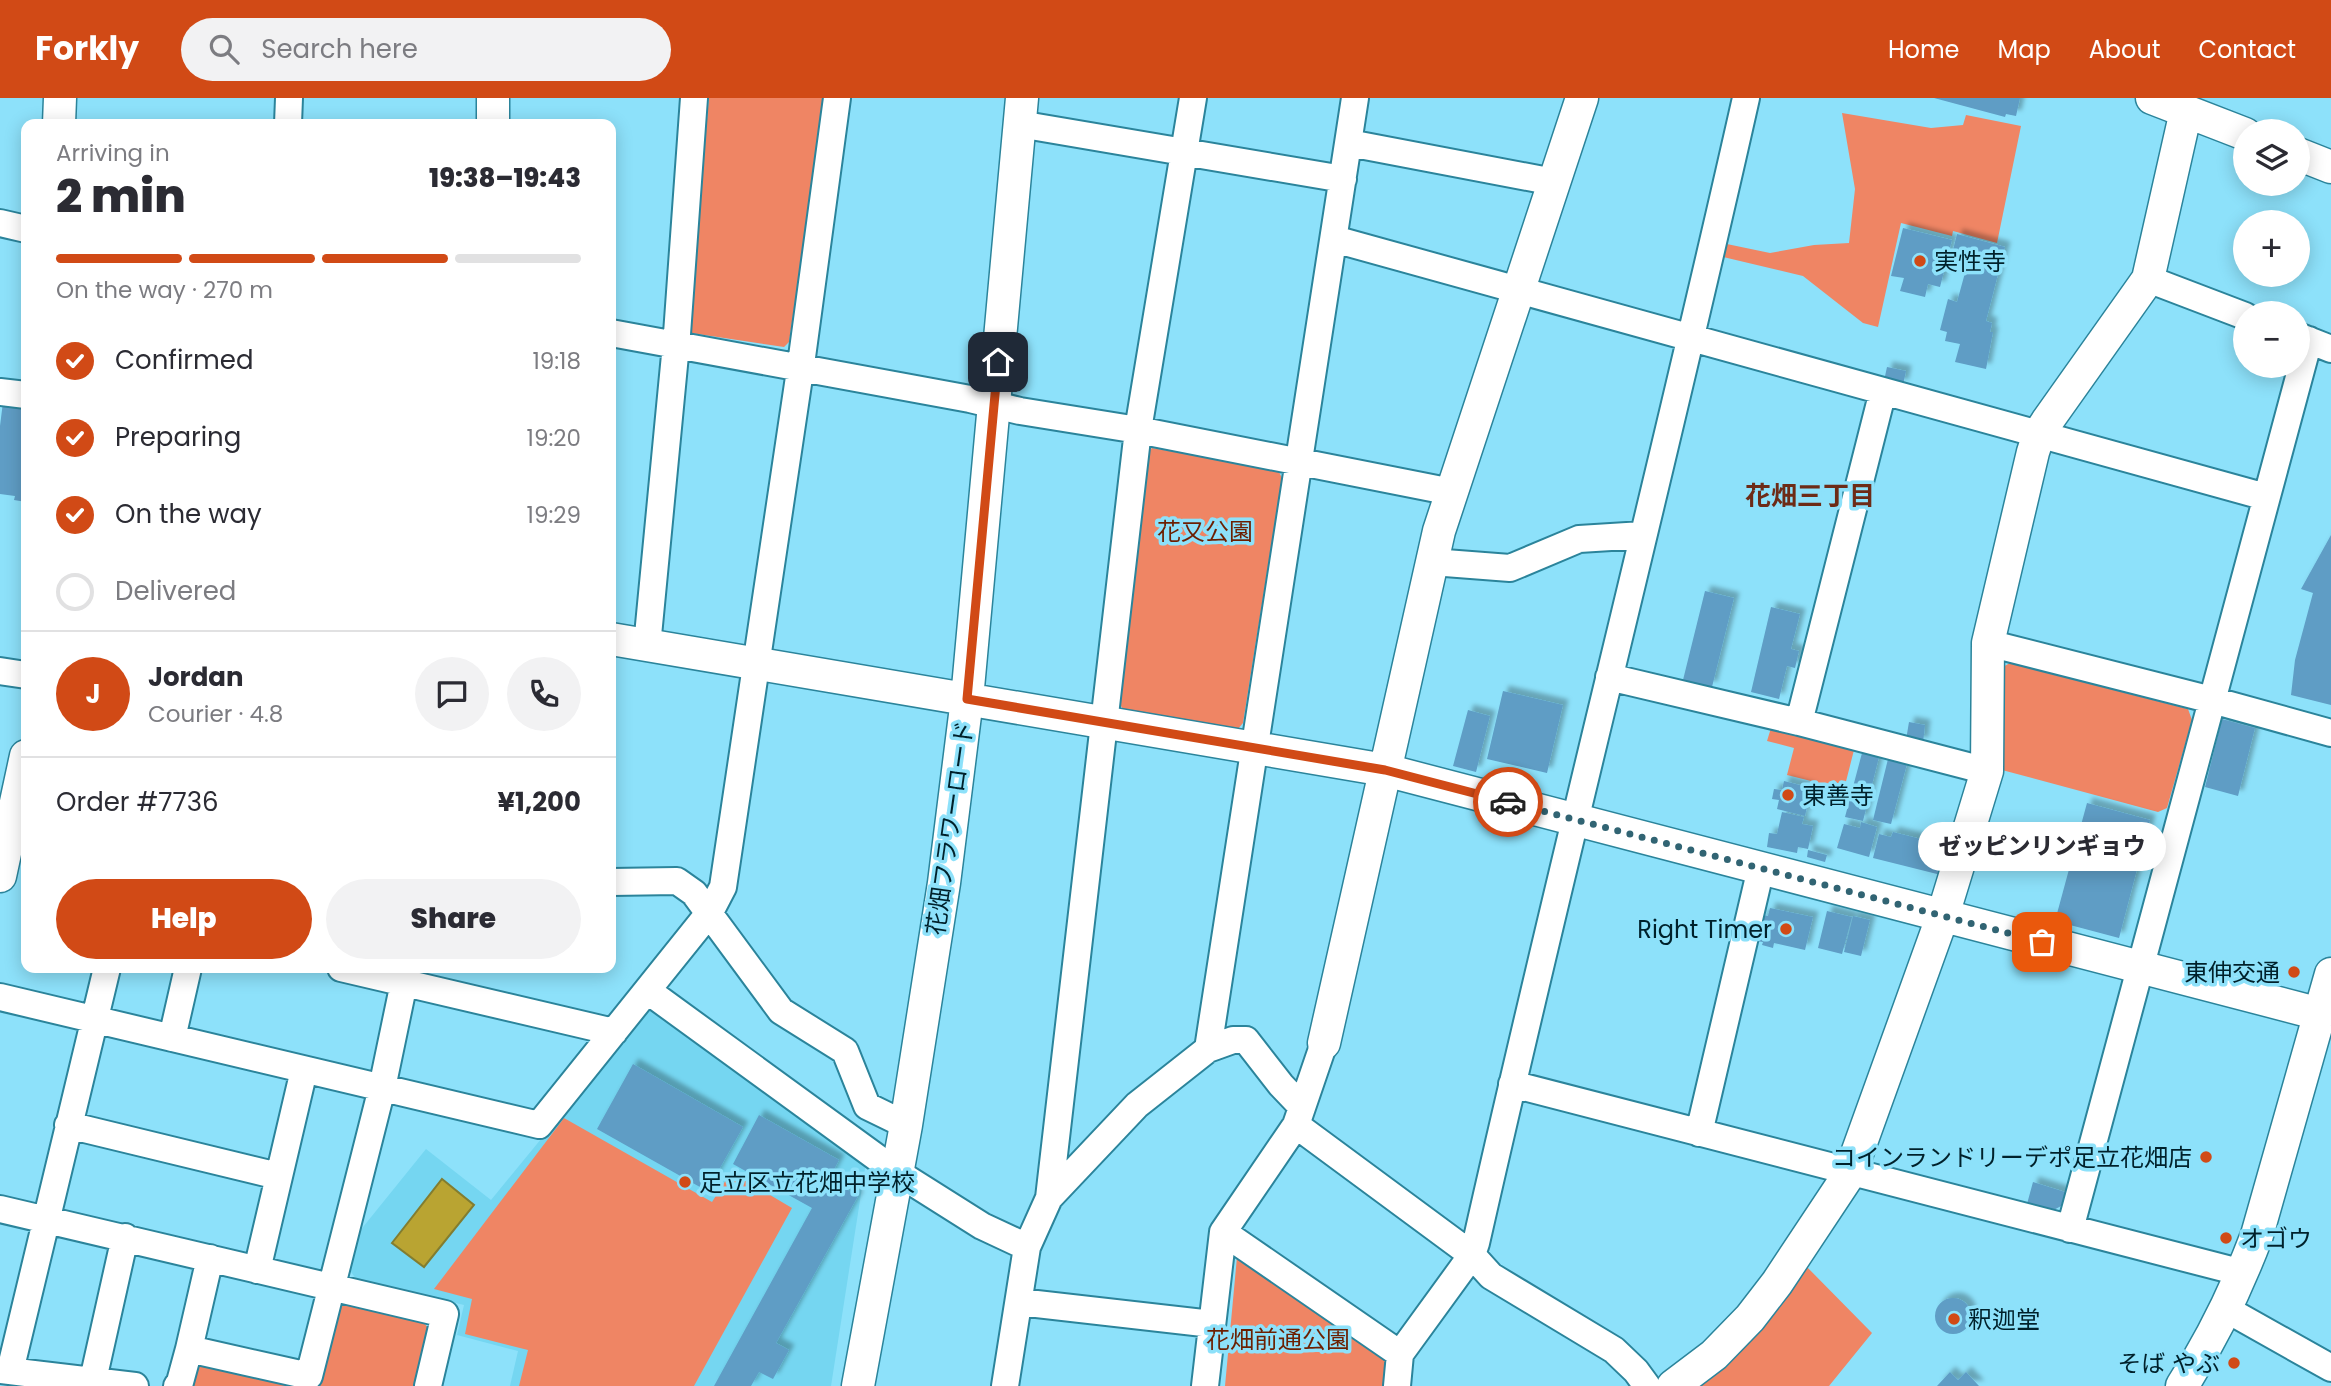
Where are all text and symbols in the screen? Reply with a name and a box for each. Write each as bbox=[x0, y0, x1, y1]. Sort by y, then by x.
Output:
search box bbox=[181, 18, 671, 81]
text: Forkly bbox=[35, 25, 139, 72]
icon: search bbox=[205, 30, 243, 68]
text: Search here bbox=[261, 31, 418, 67]
text: Home bbox=[1888, 33, 1960, 66]
text: Map bbox=[1998, 33, 2051, 66]
text: About bbox=[2089, 33, 2160, 66]
text: Contact bbox=[2198, 33, 2296, 66]
map controls bbox=[2233, 119, 2310, 378]
button: layers bbox=[2233, 119, 2310, 196]
text: Arriving in bbox=[56, 137, 170, 169]
text: 19:38–19:43 bbox=[429, 160, 581, 196]
text: 2 min bbox=[56, 164, 186, 228]
button: + bbox=[2233, 210, 2310, 287]
place label: 実性寺 bbox=[1934, 245, 2006, 278]
marker: 実性寺 bbox=[1912, 253, 1928, 269]
text: On the way · 270 m bbox=[56, 274, 273, 306]
button: − bbox=[2233, 301, 2310, 378]
pin bbox=[968, 332, 1028, 392]
icon: check bbox=[56, 342, 94, 380]
text: Confirmed bbox=[115, 342, 253, 378]
icon: home bbox=[979, 343, 1017, 381]
text: 19:18 bbox=[532, 345, 581, 377]
icon: check bbox=[56, 419, 94, 457]
text: Preparing bbox=[115, 419, 241, 455]
text: 19:20 bbox=[527, 422, 581, 454]
district label: 花畑三丁目 bbox=[1745, 478, 1875, 514]
icon: check bbox=[56, 496, 94, 534]
text: On the way bbox=[115, 496, 262, 532]
text: 19:29 bbox=[527, 499, 581, 531]
park label: 花又公園 bbox=[1157, 515, 1253, 548]
text: Delivered bbox=[115, 573, 236, 609]
button: chat bbox=[415, 657, 489, 731]
button: phone bbox=[507, 657, 581, 731]
text: Jordan bbox=[148, 659, 244, 695]
text: J bbox=[85, 676, 101, 712]
text: Courier · 4.8 bbox=[148, 698, 283, 730]
street label: 花畑フラワーロード bbox=[919, 719, 981, 937]
courier bbox=[1473, 767, 1543, 837]
place label: 東善寺 bbox=[1802, 779, 1874, 812]
icon: car bbox=[1489, 783, 1527, 821]
text: Order #7736 bbox=[56, 784, 219, 820]
text: ¥1,200 bbox=[498, 784, 581, 820]
marker: 東善寺 bbox=[1780, 787, 1796, 803]
callout: ゼッピンリンギョウ bbox=[1918, 823, 2166, 872]
text: ゼッピンリンギョウ bbox=[1939, 830, 2146, 862]
button: Help bbox=[56, 879, 312, 959]
button: Share bbox=[326, 879, 581, 959]
pin bbox=[2012, 912, 2072, 972]
place label: Right Timer bbox=[1637, 913, 1772, 946]
marker: Right Timer bbox=[1778, 921, 1794, 937]
icon: bag bbox=[2023, 923, 2061, 961]
place label: 東伸交通 bbox=[2184, 956, 2280, 989]
marker: 東伸交通 bbox=[2286, 964, 2302, 980]
place label: コインランドリーデポ足立花畑店 bbox=[1832, 1141, 2192, 1174]
marker: コインランドリーデポ足立花畑店 bbox=[2198, 1149, 2214, 1165]
place label: 足立区立花畑中学校 bbox=[699, 1166, 915, 1199]
marker: 足立区立花畑中学校 bbox=[677, 1174, 693, 1190]
place label: オゴウ bbox=[2240, 1222, 2312, 1255]
marker: オゴウ bbox=[2218, 1230, 2234, 1246]
place label: 釈迦堂 bbox=[1968, 1303, 2040, 1336]
marker: 釈迦堂 bbox=[1946, 1311, 1962, 1327]
park label: 花畑前通公園 bbox=[1206, 1323, 1350, 1356]
place label: そば やぶ bbox=[2118, 1347, 2220, 1380]
marker: そば やぶ bbox=[2226, 1355, 2242, 1371]

